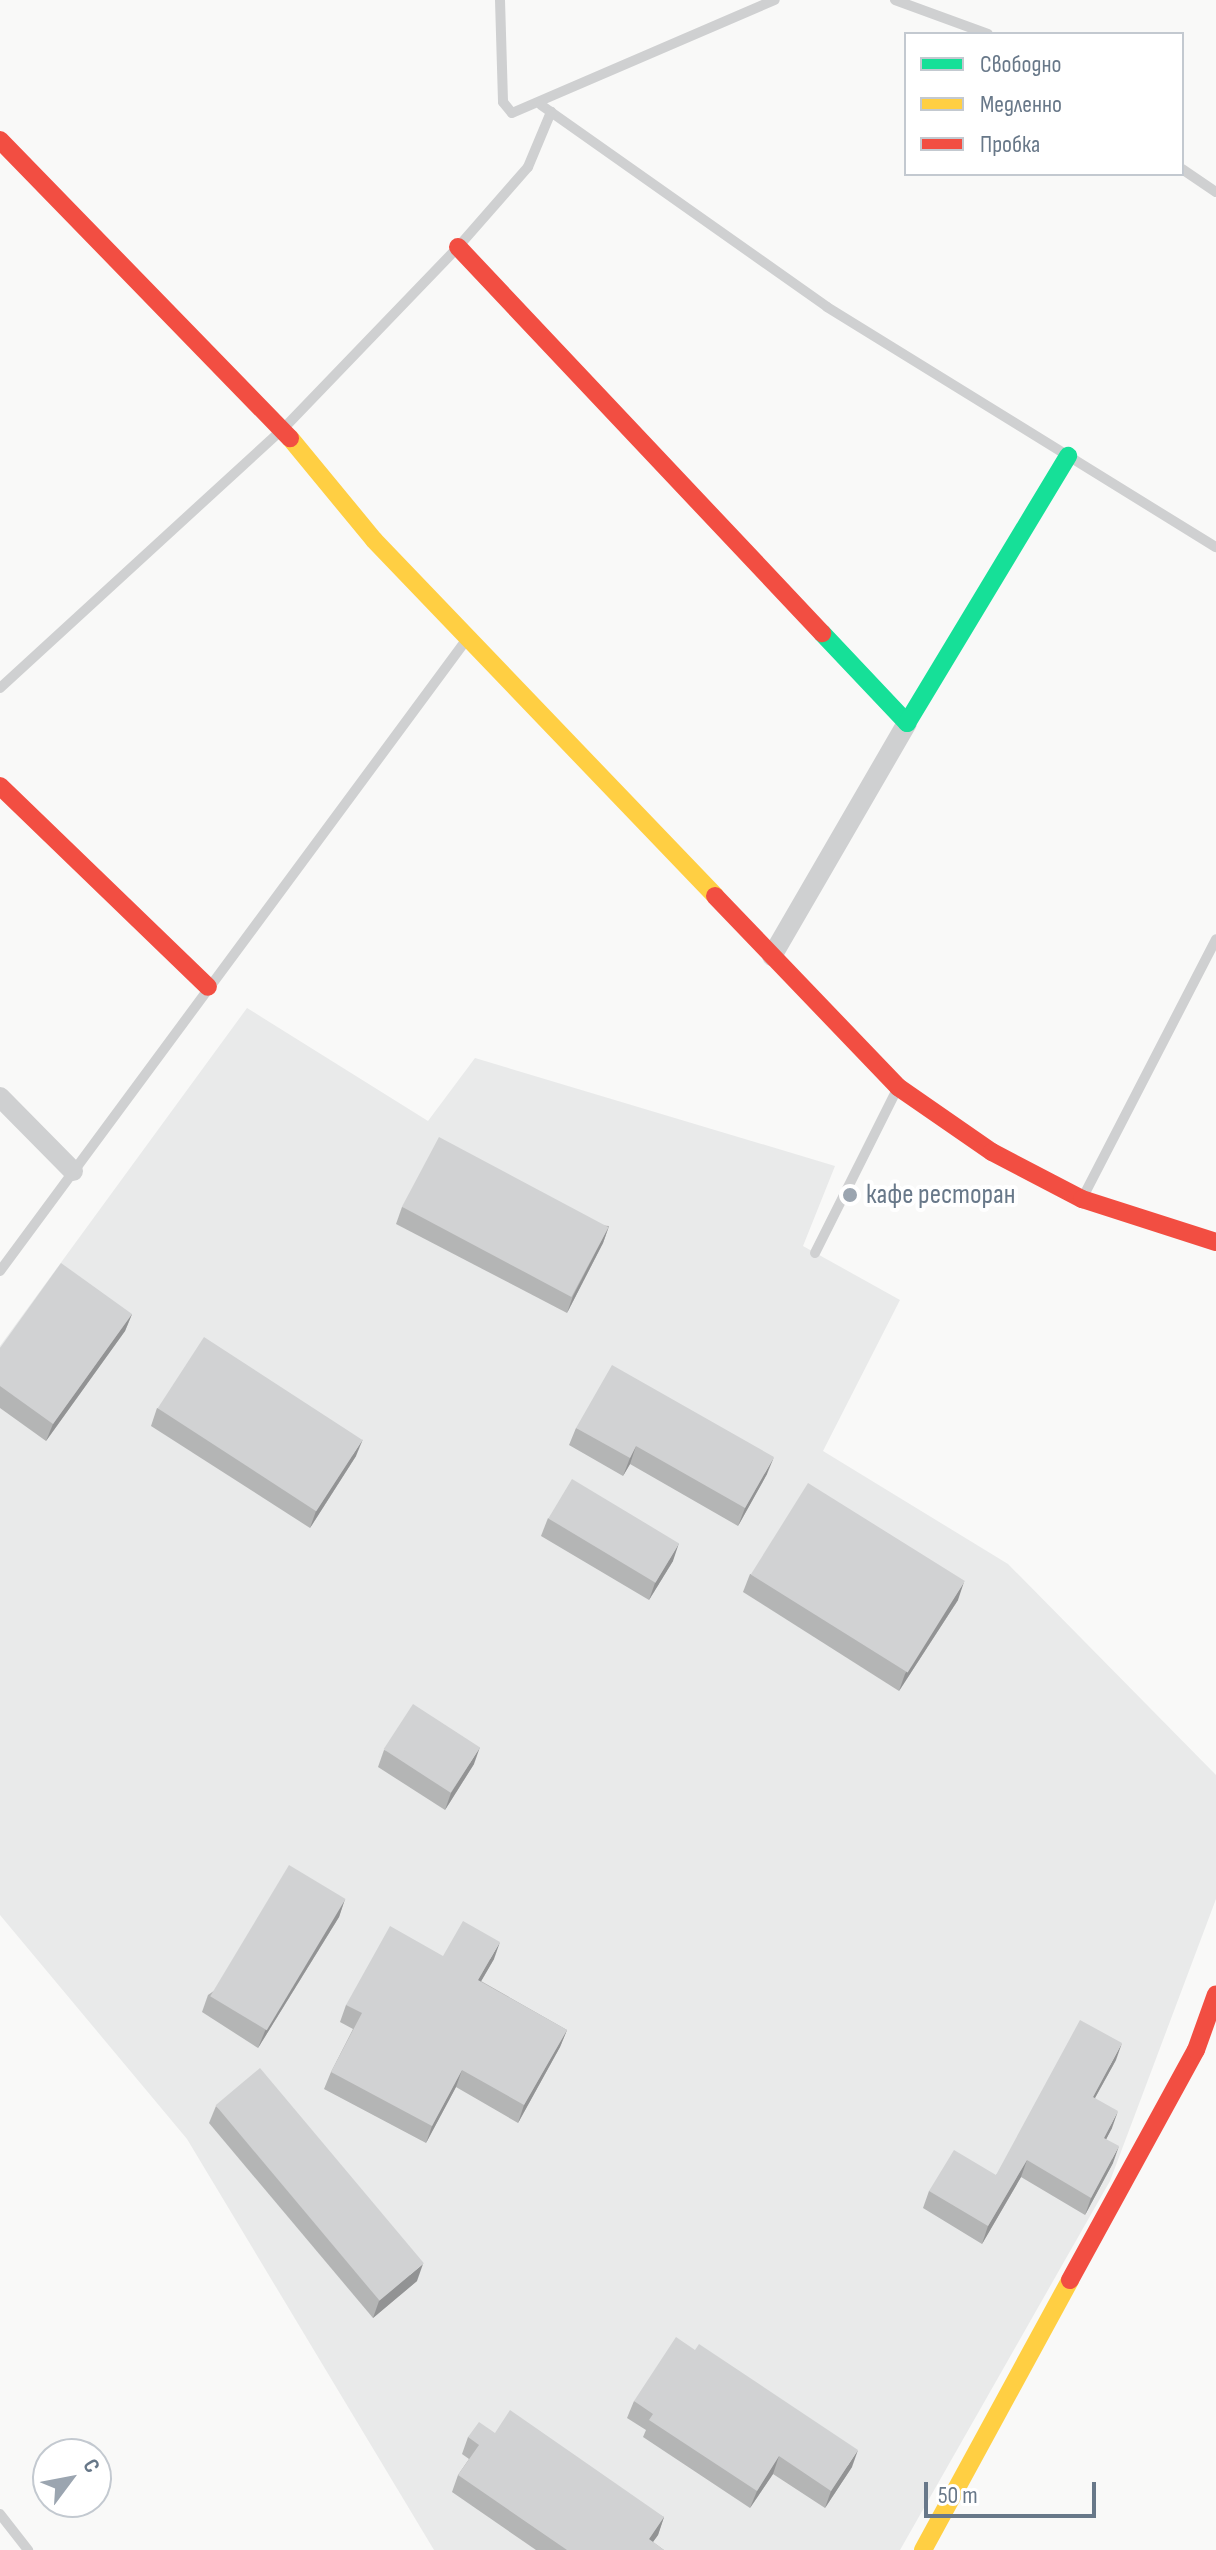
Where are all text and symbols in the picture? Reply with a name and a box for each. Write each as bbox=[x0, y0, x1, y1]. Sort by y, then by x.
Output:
legend bbox=[904, 32, 1184, 176]
text: Свободно bbox=[980, 50, 1061, 79]
text: Медленно bbox=[980, 90, 1062, 119]
text: Пробка bbox=[980, 130, 1040, 159]
place label: кафе ресторан bbox=[866, 1178, 1016, 1212]
marker: кафе ресторан bbox=[841, 1186, 859, 1204]
north arrow bbox=[32, 2438, 112, 2518]
text: С bbox=[77, 2454, 106, 2478]
scale bar bbox=[928, 2466, 1100, 2516]
text: 50 m bbox=[938, 2481, 978, 2510]

